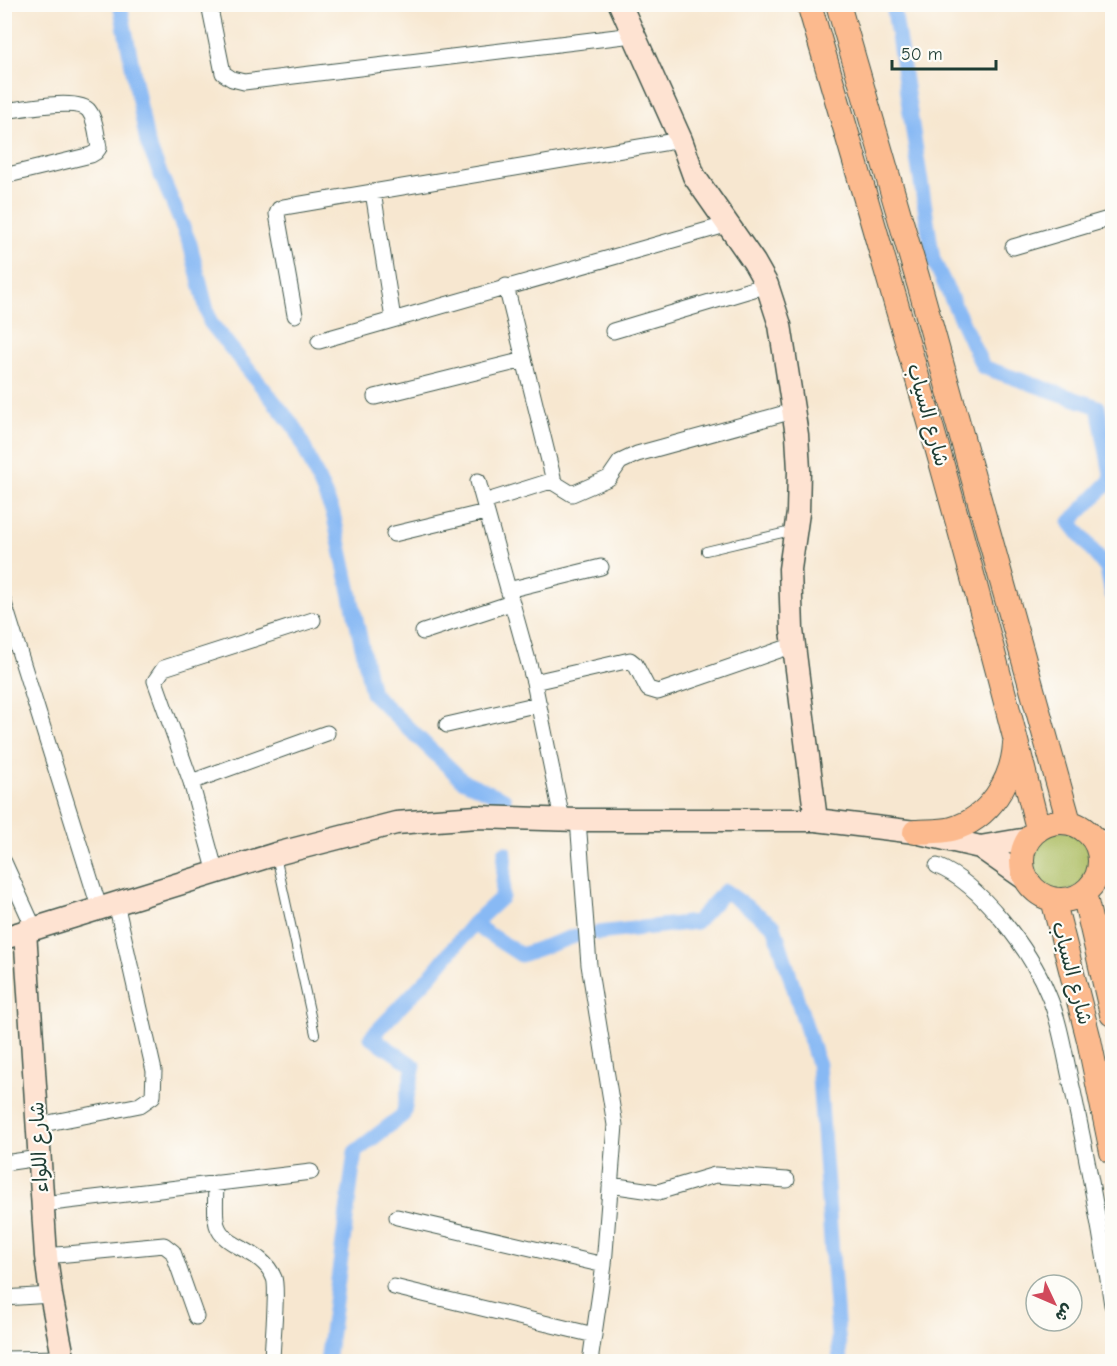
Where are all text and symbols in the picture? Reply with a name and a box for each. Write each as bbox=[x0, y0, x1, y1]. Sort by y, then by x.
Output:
scale bar bbox=[892, 33, 996, 71]
text: 50 m bbox=[901, 44, 943, 65]
street label: شارع السياب bbox=[900, 361, 954, 470]
street label: شارع السياب bbox=[1045, 919, 1097, 1028]
street label: شارع اللواء bbox=[25, 1101, 55, 1193]
north arrow bbox=[1024, 1273, 1084, 1333]
text: ش bbox=[1051, 1300, 1077, 1325]

